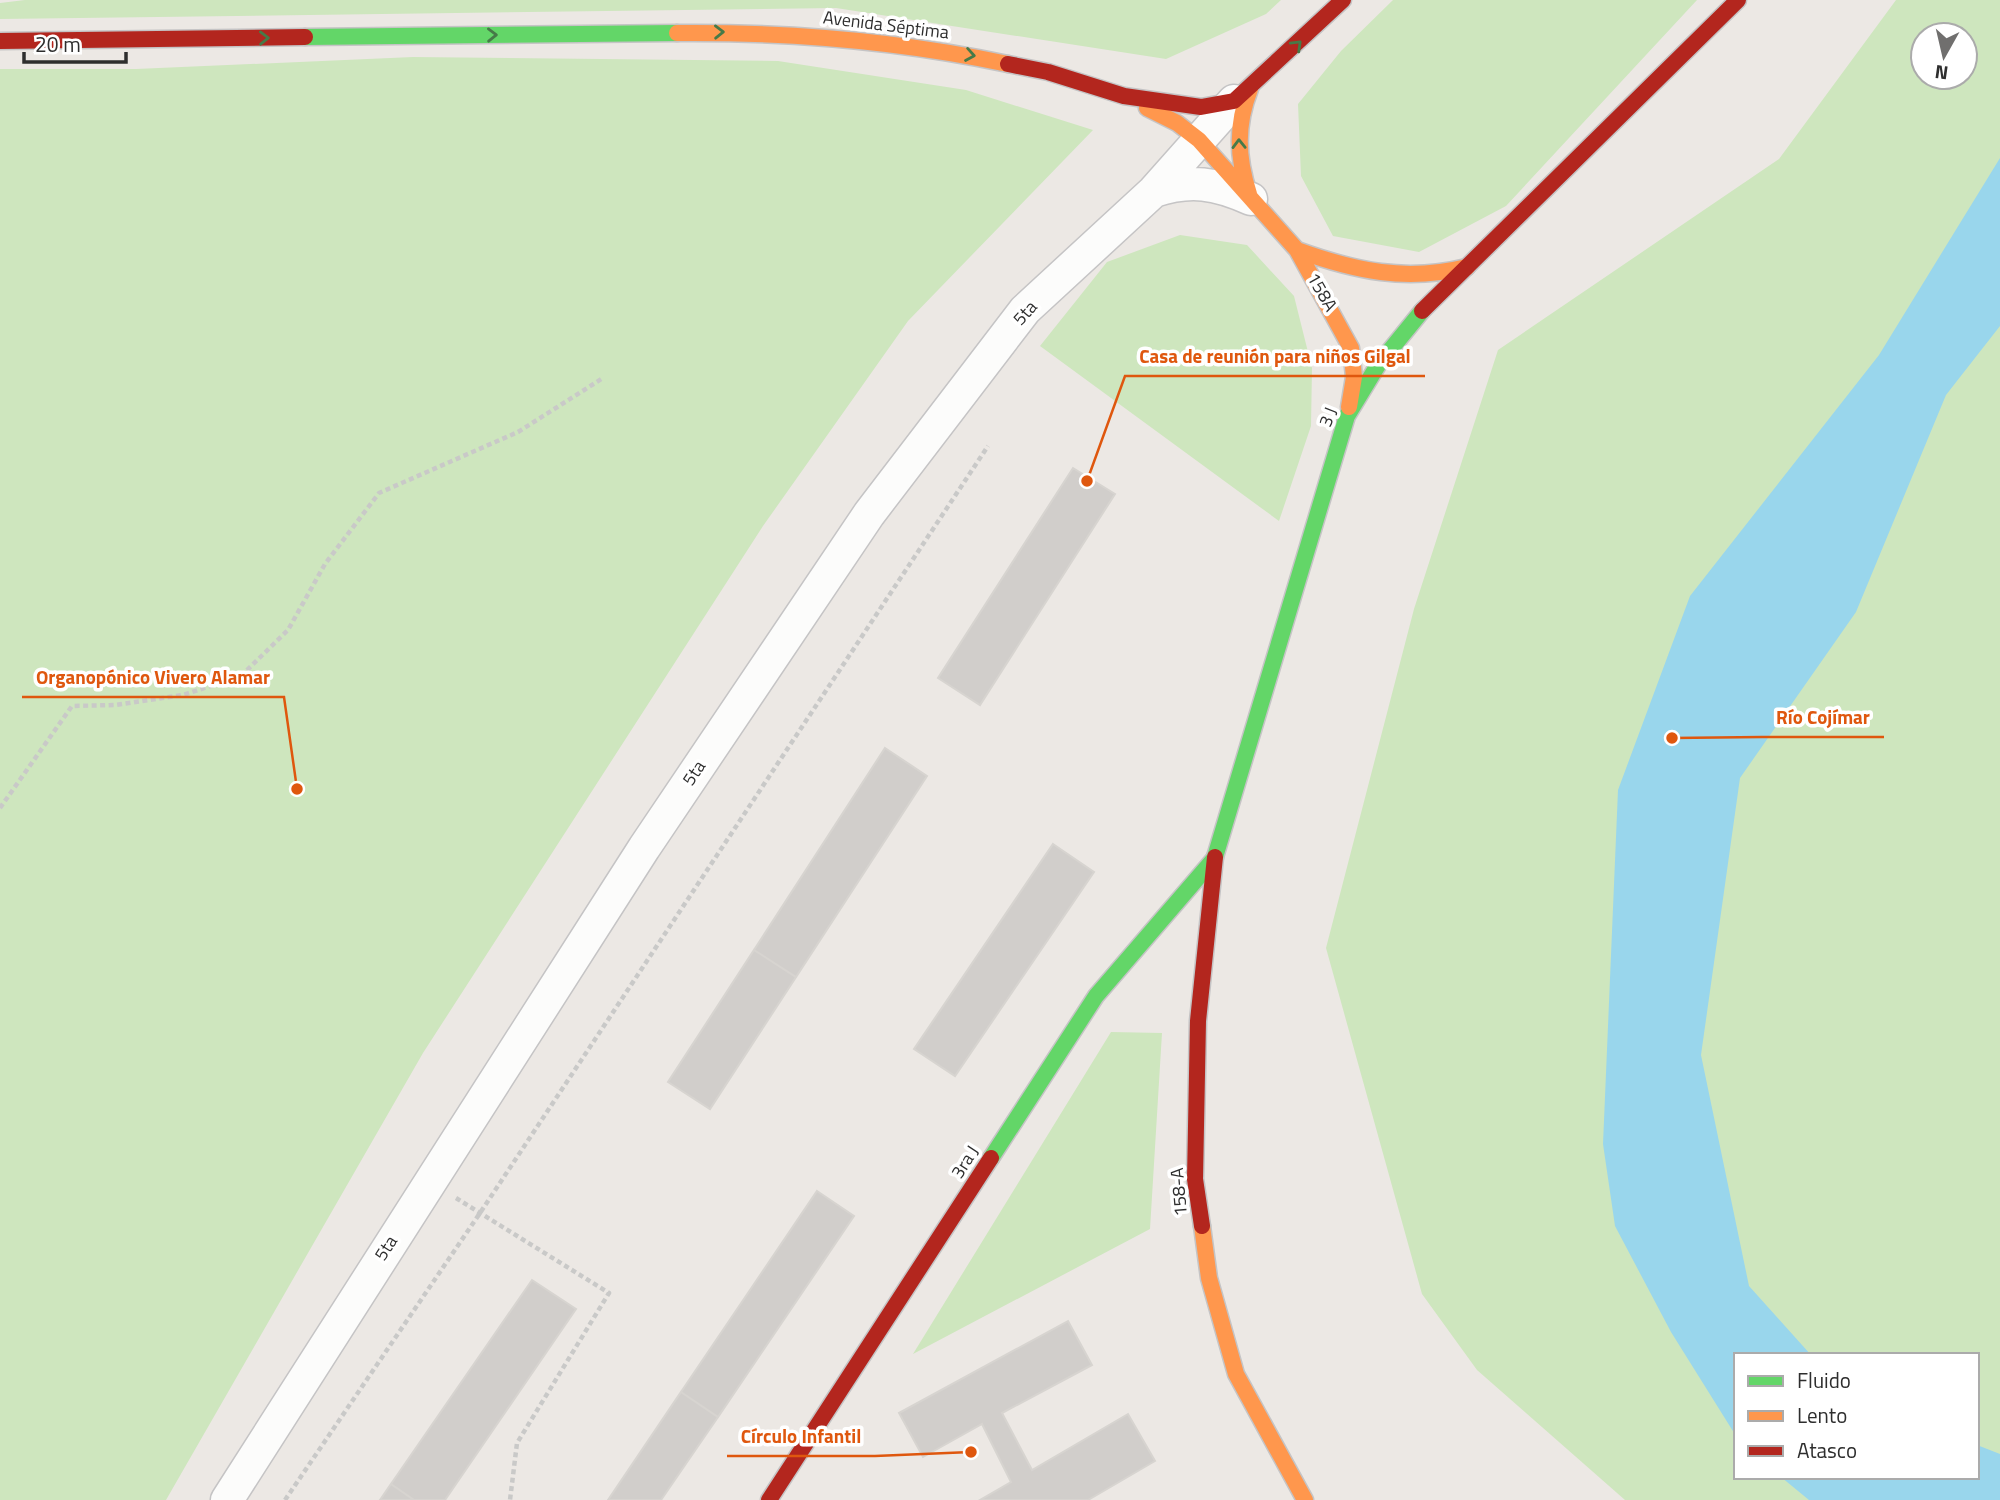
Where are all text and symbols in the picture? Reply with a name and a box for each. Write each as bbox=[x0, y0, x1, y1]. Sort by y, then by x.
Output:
street label: Avenida Séptima bbox=[822, 3, 951, 46]
scale bar bbox=[24, 21, 126, 65]
north arrow bbox=[1909, 21, 1979, 91]
one-way arrow bbox=[714, 24, 725, 40]
one-way arrow bbox=[487, 27, 497, 43]
text: 20 m bbox=[35, 28, 81, 60]
one-way arrow bbox=[259, 30, 270, 45]
one-way arrow bbox=[1288, 40, 1301, 53]
one-way arrow bbox=[964, 47, 976, 62]
text: N bbox=[1933, 58, 1950, 89]
one-way arrow bbox=[1231, 138, 1246, 149]
street label: 158A bbox=[1300, 267, 1345, 316]
street label: 5ta bbox=[1006, 294, 1043, 331]
callout: Casa de reunión para niños Gilgal bbox=[1125, 336, 1425, 376]
text: Casa de reunión para niños Gilgal bbox=[1139, 341, 1411, 370]
street label: 3 J bbox=[1311, 403, 1344, 431]
callout: Organopónico Vivero Alamar bbox=[22, 657, 284, 697]
text: Organopónico Vivero Alamar bbox=[36, 662, 270, 691]
callout: Río Cojímar bbox=[1762, 697, 1884, 737]
text: Río Cojímar bbox=[1776, 702, 1870, 731]
street label: 5ta bbox=[675, 755, 712, 791]
street label: 3ra J bbox=[944, 1140, 985, 1184]
street label: 158-A bbox=[1163, 1166, 1194, 1217]
street label: 5ta bbox=[367, 1230, 404, 1266]
legend bbox=[1734, 1353, 1979, 1479]
text: Fluido bbox=[1797, 1364, 1851, 1396]
text: Lento bbox=[1797, 1399, 1847, 1431]
callout: Círculo Infantil bbox=[727, 1416, 875, 1456]
text: Círculo Infantil bbox=[741, 1421, 861, 1450]
text: Atasco bbox=[1797, 1434, 1857, 1466]

